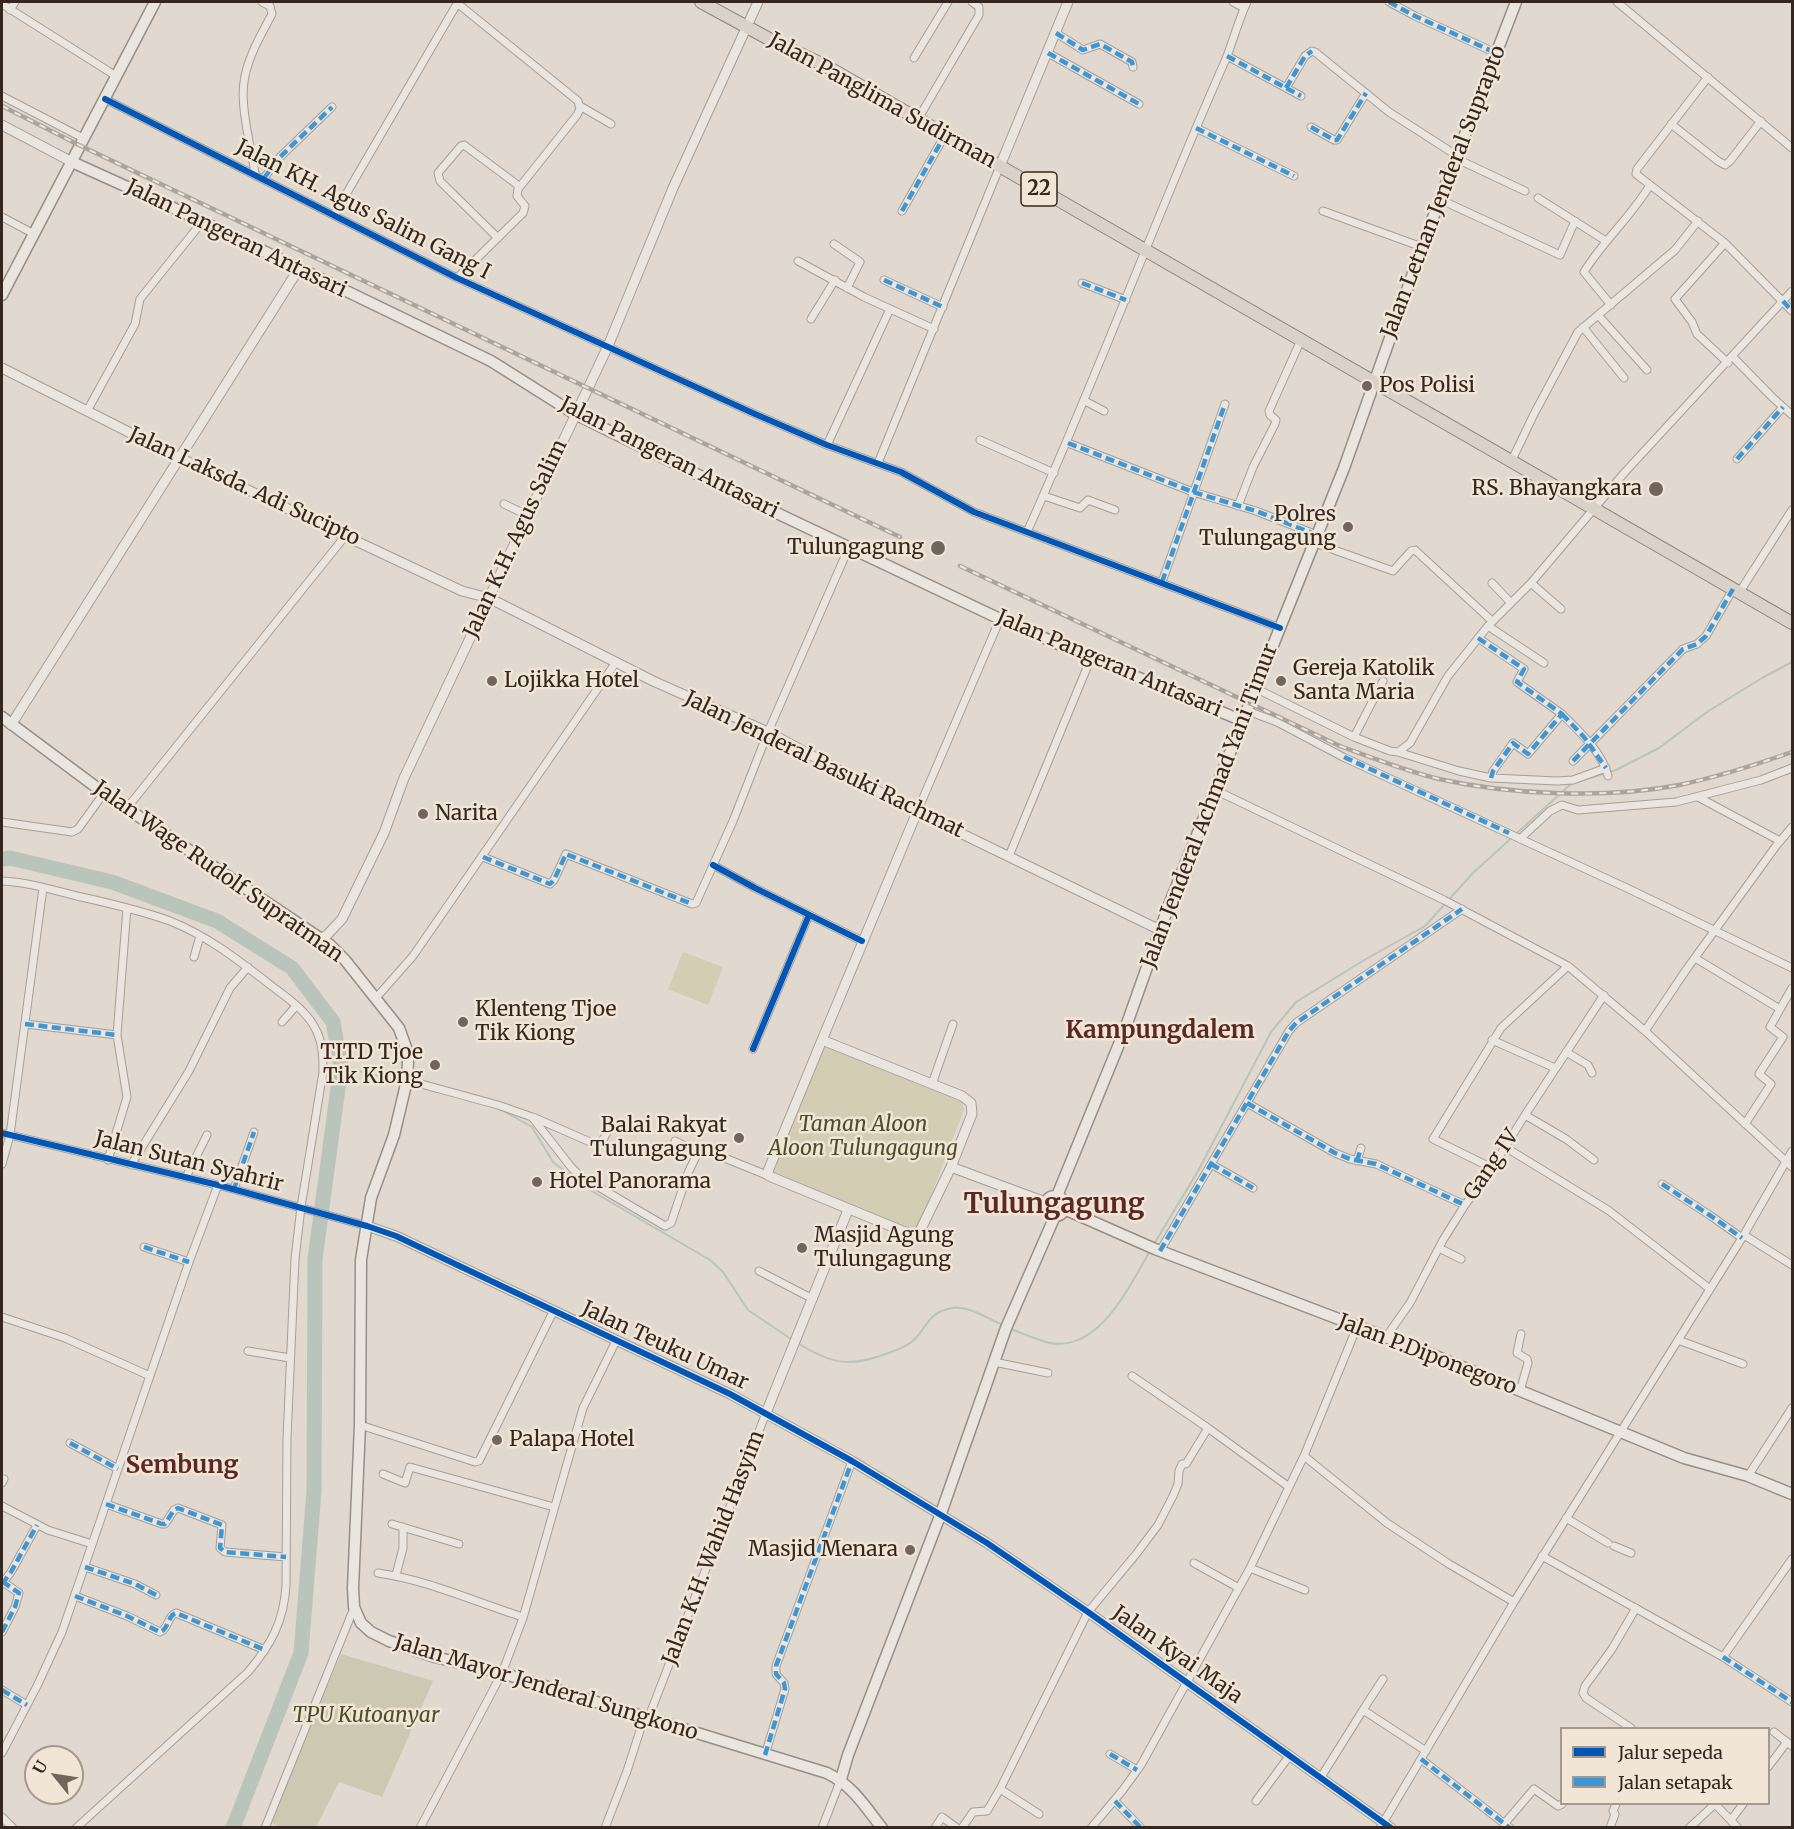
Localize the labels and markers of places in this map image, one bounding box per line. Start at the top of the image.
place label: Pos Polisi [1379,373,1475,399]
marker: Pos Polisi [1360,379,1374,393]
place label: RS. Bhayangkara [1472,476,1642,502]
marker: RS. Bhayangkara [1647,480,1665,498]
place label: Polres Tulungagung [1199,502,1336,552]
marker: Polres Tulungagung [1341,520,1355,534]
place label: Tulungagung [787,535,924,561]
marker: Tulungagung [929,539,947,557]
place label: Gereja Katolik Santa Maria [1293,656,1435,706]
place label: Lojikka Hotel [504,668,639,694]
marker: Lojikka Hotel [485,674,499,688]
marker: Gereja Katolik Santa Maria [1274,674,1288,688]
place label: Narita [435,801,498,827]
marker: Narita [416,807,430,821]
place label: Klenteng Tjoe Tik Kiong [475,997,616,1047]
marker: Klenteng Tjoe Tik Kiong [456,1015,470,1029]
place label: TITD Tjoe Tik Kiong [320,1040,423,1090]
marker: TITD Tjoe Tik Kiong [428,1058,442,1072]
place label: Balai Rakyat Tulungagung [590,1113,727,1163]
marker: Balai Rakyat Tulungagung [732,1131,746,1145]
place label: Hotel Panorama [549,1169,711,1195]
marker: Hotel Panorama [530,1175,544,1189]
place label: Masjid Agung Tulungagung [814,1223,954,1273]
marker: Masjid Agung Tulungagung [795,1241,809,1255]
place label: Palapa Hotel [509,1427,635,1453]
marker: Palapa Hotel [490,1433,504,1447]
place label: Masjid Menara [748,1537,898,1563]
marker: Masjid Menara [903,1543,917,1557]

